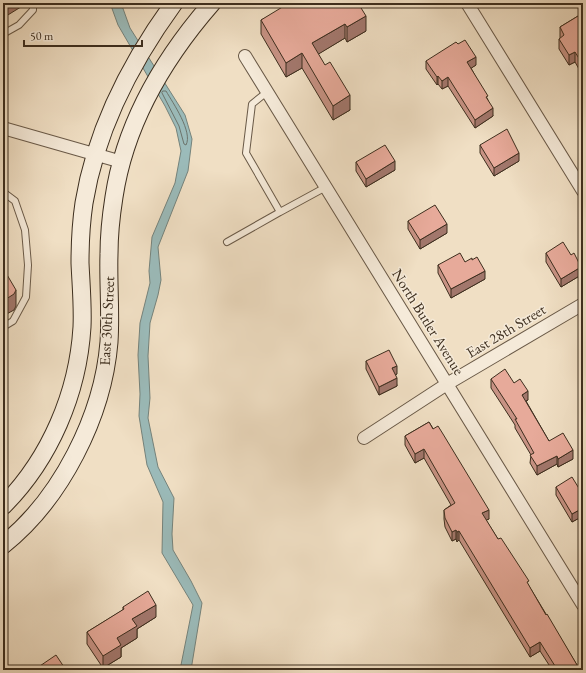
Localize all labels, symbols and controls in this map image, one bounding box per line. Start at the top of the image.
scale bar [24,22,142,48]
text: 50 m [30,28,54,44]
street label: North Butler Avenue [388,265,469,378]
street label: East 30th Street [95,276,118,366]
street label: East 28th Street [463,299,549,362]

